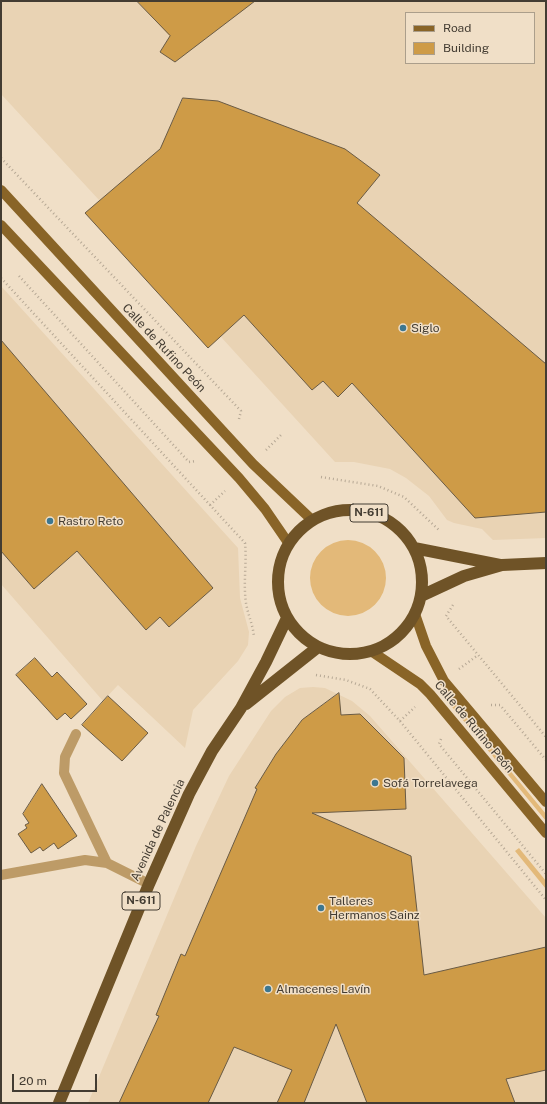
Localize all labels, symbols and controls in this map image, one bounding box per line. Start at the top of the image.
legend [405,12,535,64]
text: Road [443,21,471,35]
text: Building [443,41,489,55]
street label: Calle de Rufino Peón [119,301,209,395]
place label: Siglo [411,321,440,335]
marker: Siglo [398,323,408,333]
road number: N-611 [350,504,388,522]
place label: Rastro Reto [58,514,123,528]
marker: Rastro Reto [45,516,55,526]
street label: Calle de Rufino Peón [431,678,517,776]
place label: Sofá Torrelavega [383,776,478,790]
street label: Avenida de Palencia [128,777,188,883]
marker: Sofá Torrelavega [370,778,380,788]
road number: N-611 [122,892,160,910]
place label: Talleres Hermanos Sainz [329,894,420,922]
marker: Talleres Hermanos Sainz [316,903,326,913]
place label: Almacenes Lavín [276,982,370,996]
marker: Almacenes Lavín [263,984,273,994]
scale bar [14,1066,99,1092]
text: 20 m [19,1074,47,1088]

